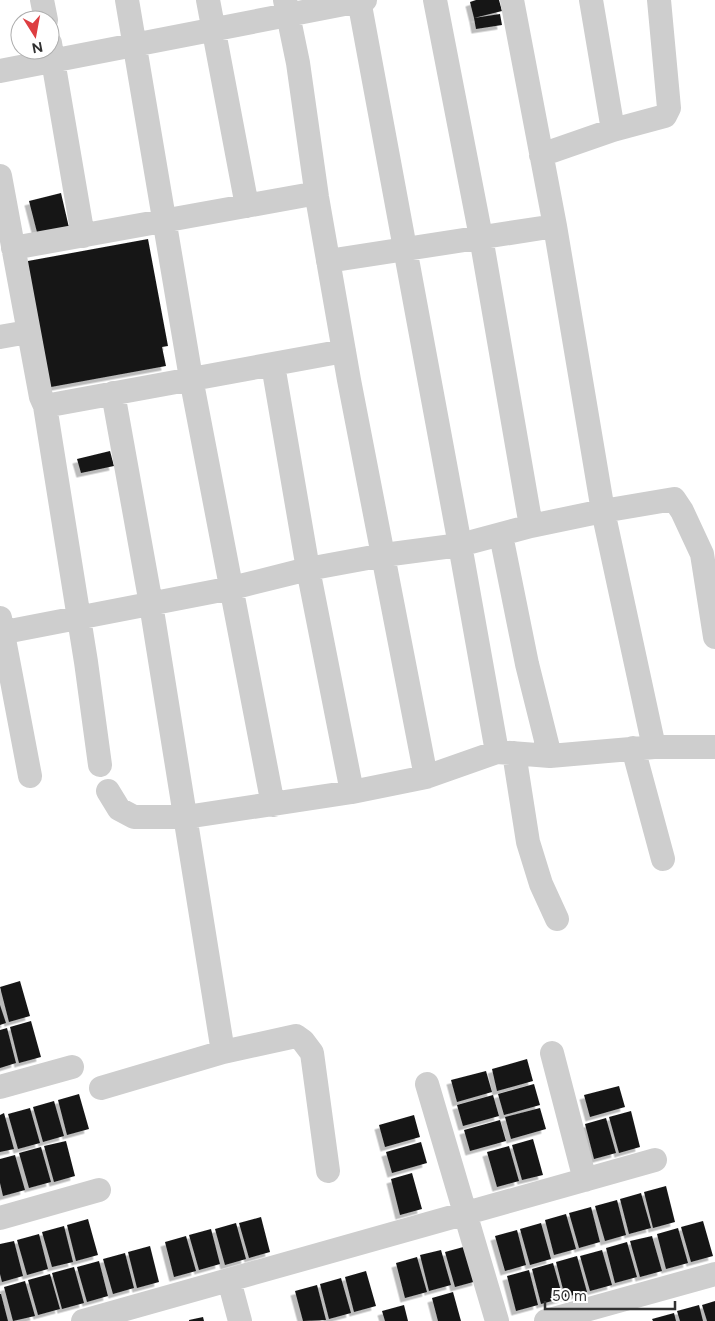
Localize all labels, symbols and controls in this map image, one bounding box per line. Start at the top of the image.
north arrow [10,10,60,60]
text: N [30,38,44,57]
scale bar [545,1278,675,1310]
text: 50 m [552,1287,587,1305]

